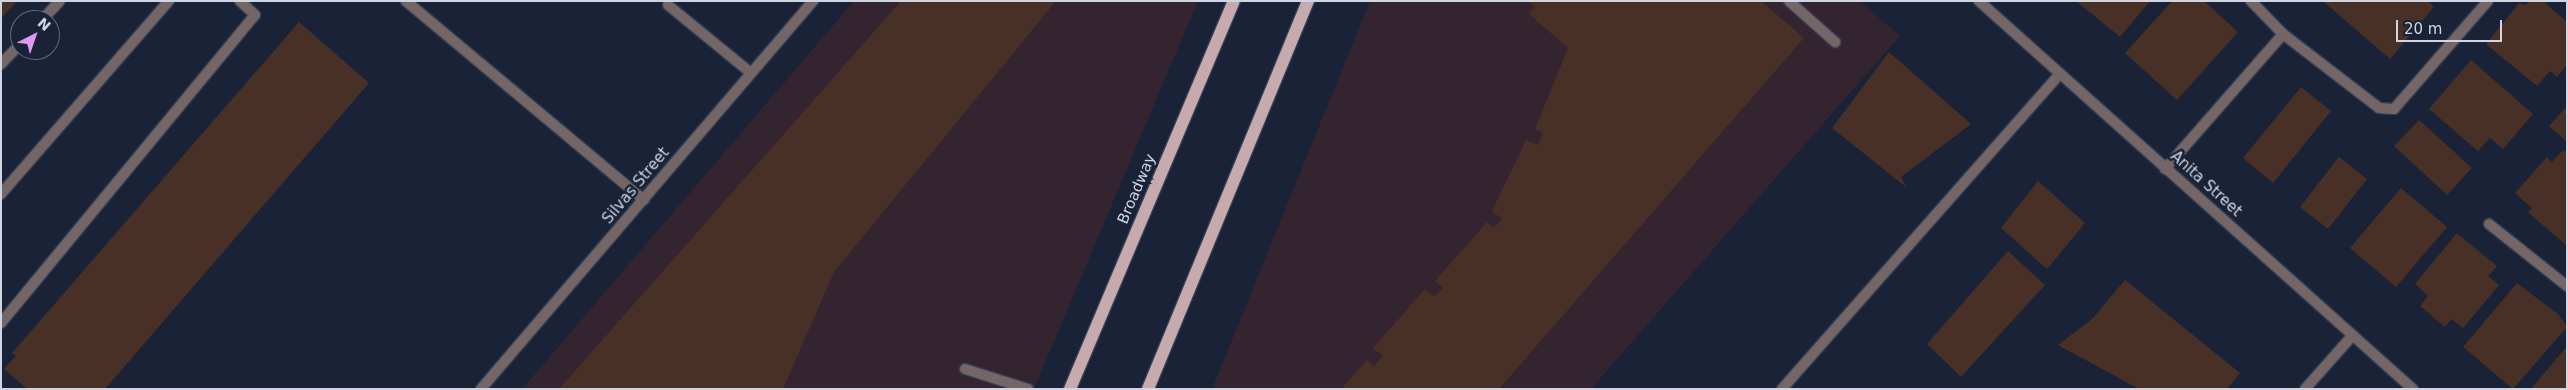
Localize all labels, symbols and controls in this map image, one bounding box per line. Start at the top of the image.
north arrow [10,10,60,60]
scale bar [2398,10,2504,42]
text: N [35,15,54,34]
text: 20 m [2404,20,2442,38]
street label: Silvas Street [599,144,673,228]
street label: Anita Street [2167,147,2245,221]
street label: Broadway [1114,151,1160,227]

